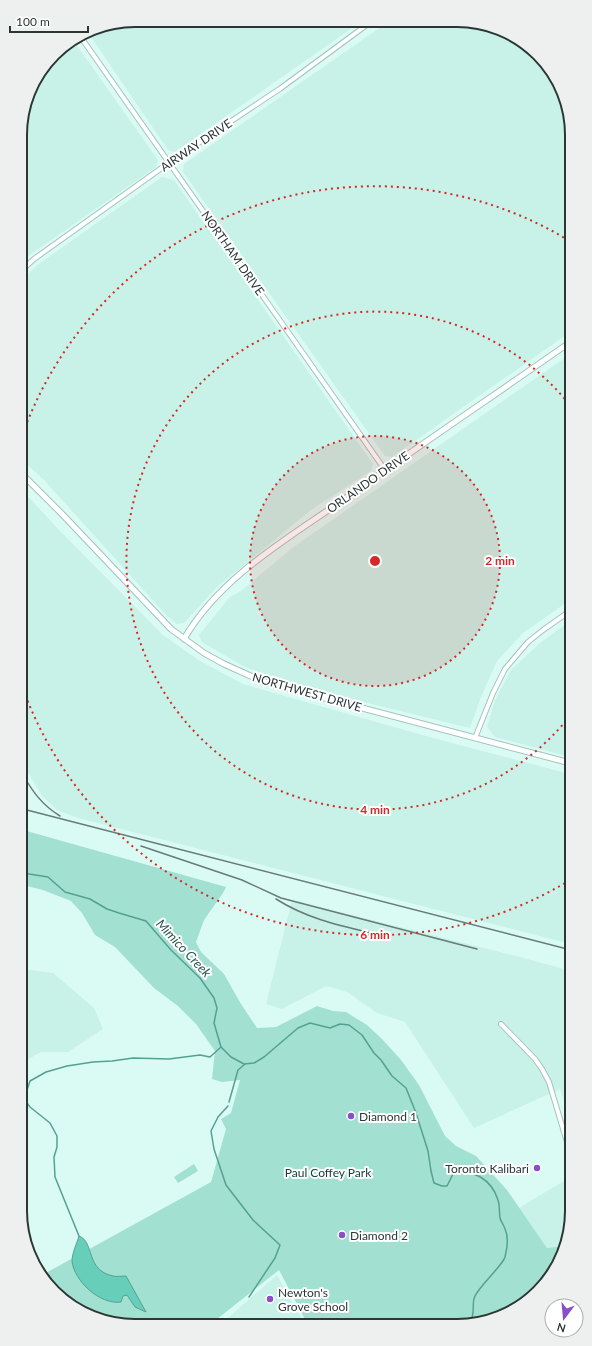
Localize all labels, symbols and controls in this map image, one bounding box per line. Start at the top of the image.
scale bar [10,8,88,34]
text: 100 m [16,14,50,29]
street label: AIRWAY DRIVE [157,115,235,174]
street label: NORTHAM DRIVE [198,208,268,298]
street label: ORLANDO DRIVE [324,448,412,516]
text: 2 min [485,553,515,568]
centre of rings [368,554,382,568]
street label: NORTHWEST DRIVE [251,669,363,715]
text: 4 min [360,802,390,817]
water label: Mimico Creek [153,916,216,981]
text: 6 min [360,927,390,942]
place label: Diamond 1 [359,1109,417,1124]
marker: Diamond 1 [346,1111,356,1121]
place label: Toronto Kalibari [445,1161,529,1176]
marker: Toronto Kalibari [532,1163,542,1173]
park label: Paul Coffey Park [285,1165,372,1180]
place label: Diamond 2 [350,1228,408,1243]
marker: Diamond 2 [337,1230,347,1240]
place label: Newton's Grove School [278,1285,348,1314]
marker: Newton's Grove School [265,1294,275,1304]
north arrow [544,1298,584,1338]
text: N [555,1321,567,1336]

